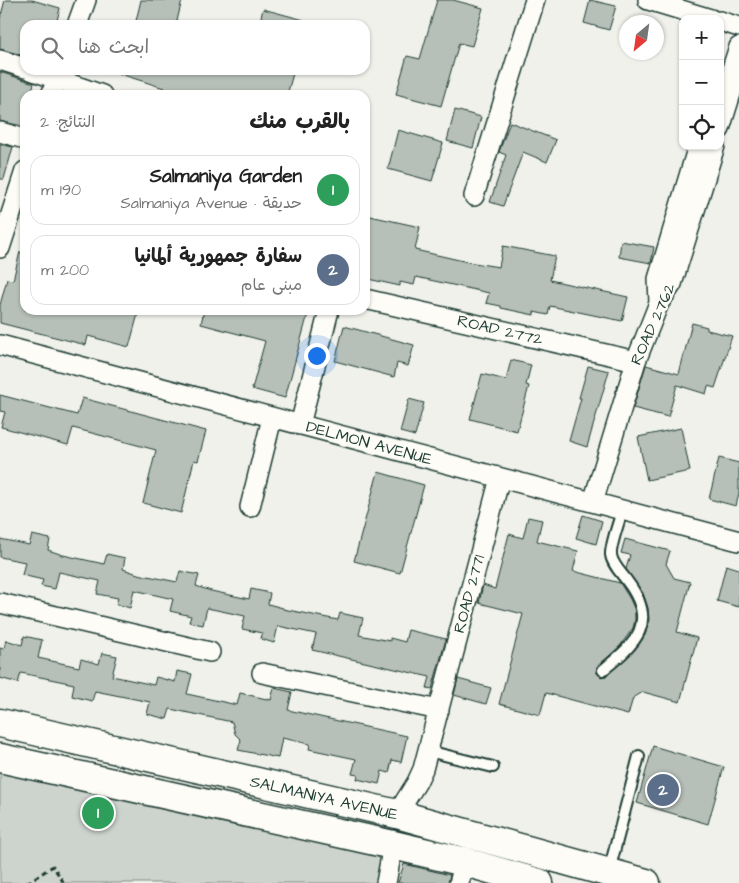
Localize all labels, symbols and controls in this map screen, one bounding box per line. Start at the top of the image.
north arrow [619,15,664,60]
map controls [679,15,724,150]
button: + [679,15,724,60]
search box [20,20,370,75]
icon: search [38,34,66,62]
text: ابحث هنا [78,34,149,61]
button: − [679,60,724,105]
button: locate [679,105,724,150]
text: بالقرب منك [249,107,350,136]
text: النتائج: 2 [40,111,95,133]
text: Salmaniya Garden [150,163,302,190]
text: 190 m [41,179,81,201]
text: 1 [332,179,334,201]
text: حديقة · Salmaniya Avenue [120,192,302,214]
text: سفارة جمهورية ألمانيا [135,243,302,270]
text: 200 m [41,259,89,281]
text: 2 [328,259,338,281]
text: مبنى عام [241,274,302,296]
street label: ROAD 2762 [625,280,681,368]
street label: ROAD 2772 [455,309,545,351]
your location [304,343,330,369]
street label: DELMON AVENUE [304,416,435,471]
street label: ROAD 2771 [448,552,490,636]
street label: SALMANIYA AVENUE [248,770,401,826]
pin: 2 [647,771,679,809]
pin: 1 [82,794,114,832]

